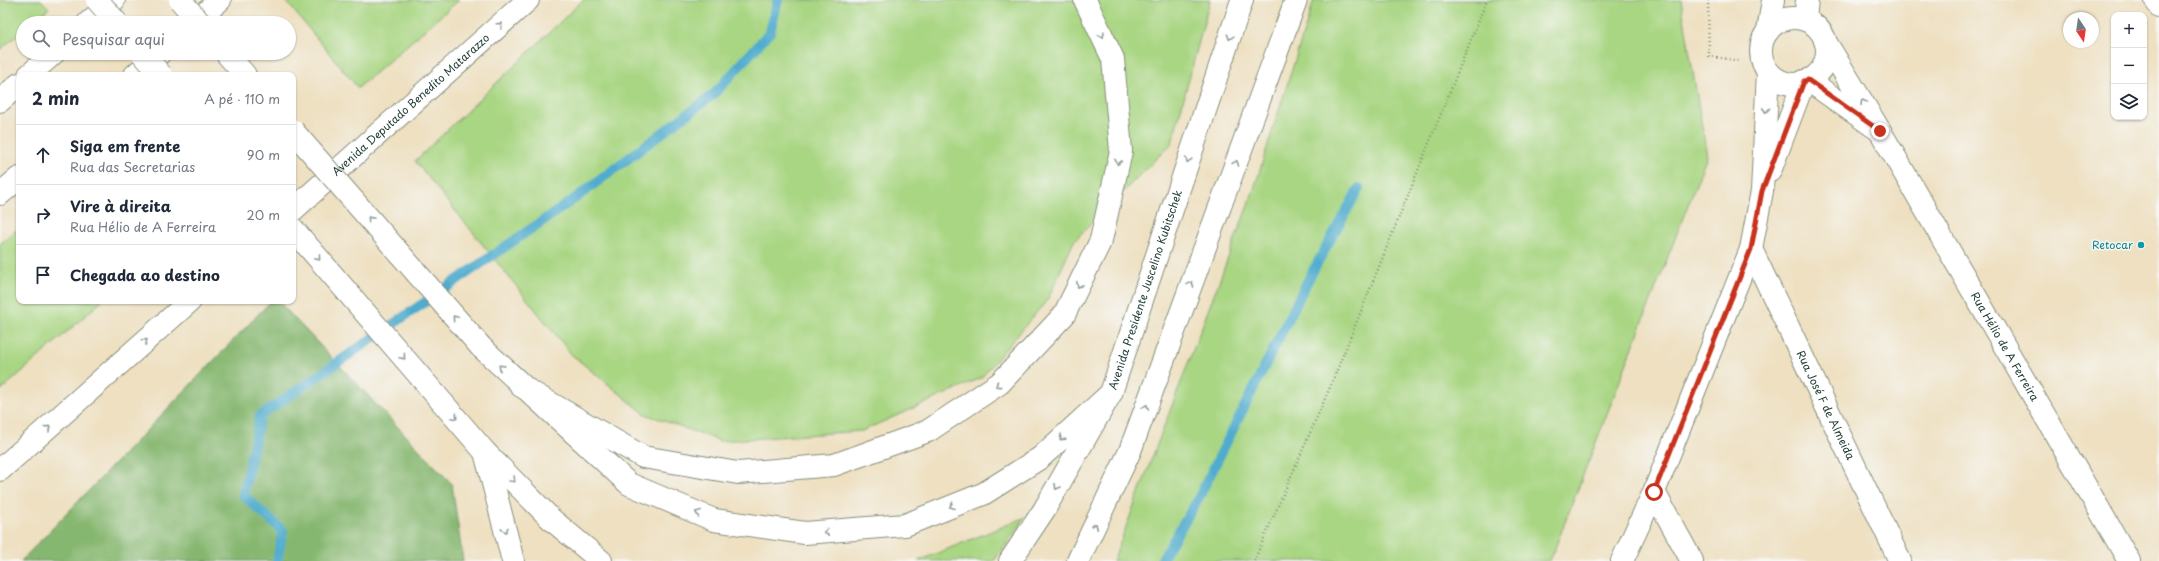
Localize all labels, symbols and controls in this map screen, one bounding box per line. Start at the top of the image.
north arrow [2063,12,2099,48]
map controls [2111,12,2147,120]
button: + [2111,12,2147,48]
search box [16,16,296,60]
one-way arrow [495,23,503,30]
icon: search [30,27,52,49]
text: Pesquisar aqui [62,27,165,50]
street label: Avenida Deputado Benedito Matarazzo [328,29,493,179]
one-way arrow [1097,31,1105,38]
one-way arrow [1226,33,1234,40]
button: − [2111,48,2147,84]
button: layers [2111,84,2147,120]
text: 2 min [32,85,79,111]
text: A pé · 110 m [204,89,280,108]
one-way arrow [1860,99,1867,106]
one-way arrow [1762,107,1770,113]
route end [1871,122,1889,140]
text: Siga em frente [70,134,180,157]
icon: ahead [32,144,54,166]
text: 90 m [247,145,280,164]
text: Rua das Secretarias [70,157,195,176]
one-way arrow [1185,157,1193,164]
one-way arrow [1115,159,1123,165]
one-way arrow [1231,159,1239,166]
street label: Avenida Presidente Juscelino Kubitschek [1104,187,1186,392]
text: Vire à direita [70,194,171,217]
icon: right [32,204,54,226]
text: 20 m [246,205,280,224]
text: Rua Hélio de A Ferreira [70,217,216,236]
one-way arrow [367,217,374,224]
place label: Retocar [2092,236,2133,253]
marker: Retocar [2136,240,2146,250]
one-way arrow [314,254,321,261]
text: Chegada ao destino [70,263,220,286]
icon: arrive [32,264,54,286]
one-way arrow [1076,280,1084,288]
one-way arrow [1186,281,1194,288]
street label: Rua Hélio de A Ferreira [1967,289,2044,404]
one-way arrow [453,315,460,322]
one-way arrow [140,339,148,346]
street label: Rua José F de Almeida [1793,347,1859,462]
one-way arrow [398,352,406,360]
one-way arrow [498,364,506,372]
one-way arrow [995,380,1002,387]
one-way arrow [1142,403,1150,410]
one-way arrow [450,412,457,419]
one-way arrow [43,425,51,432]
one-way arrow [1059,434,1066,441]
one-way arrow [508,475,516,483]
one-way arrow [1054,483,1061,490]
route start [1645,483,1663,501]
one-way arrow [948,502,955,510]
one-way arrow [695,510,702,518]
one-way arrow [1090,522,1098,530]
one-way arrow [500,527,509,534]
one-way arrow [823,527,829,536]

